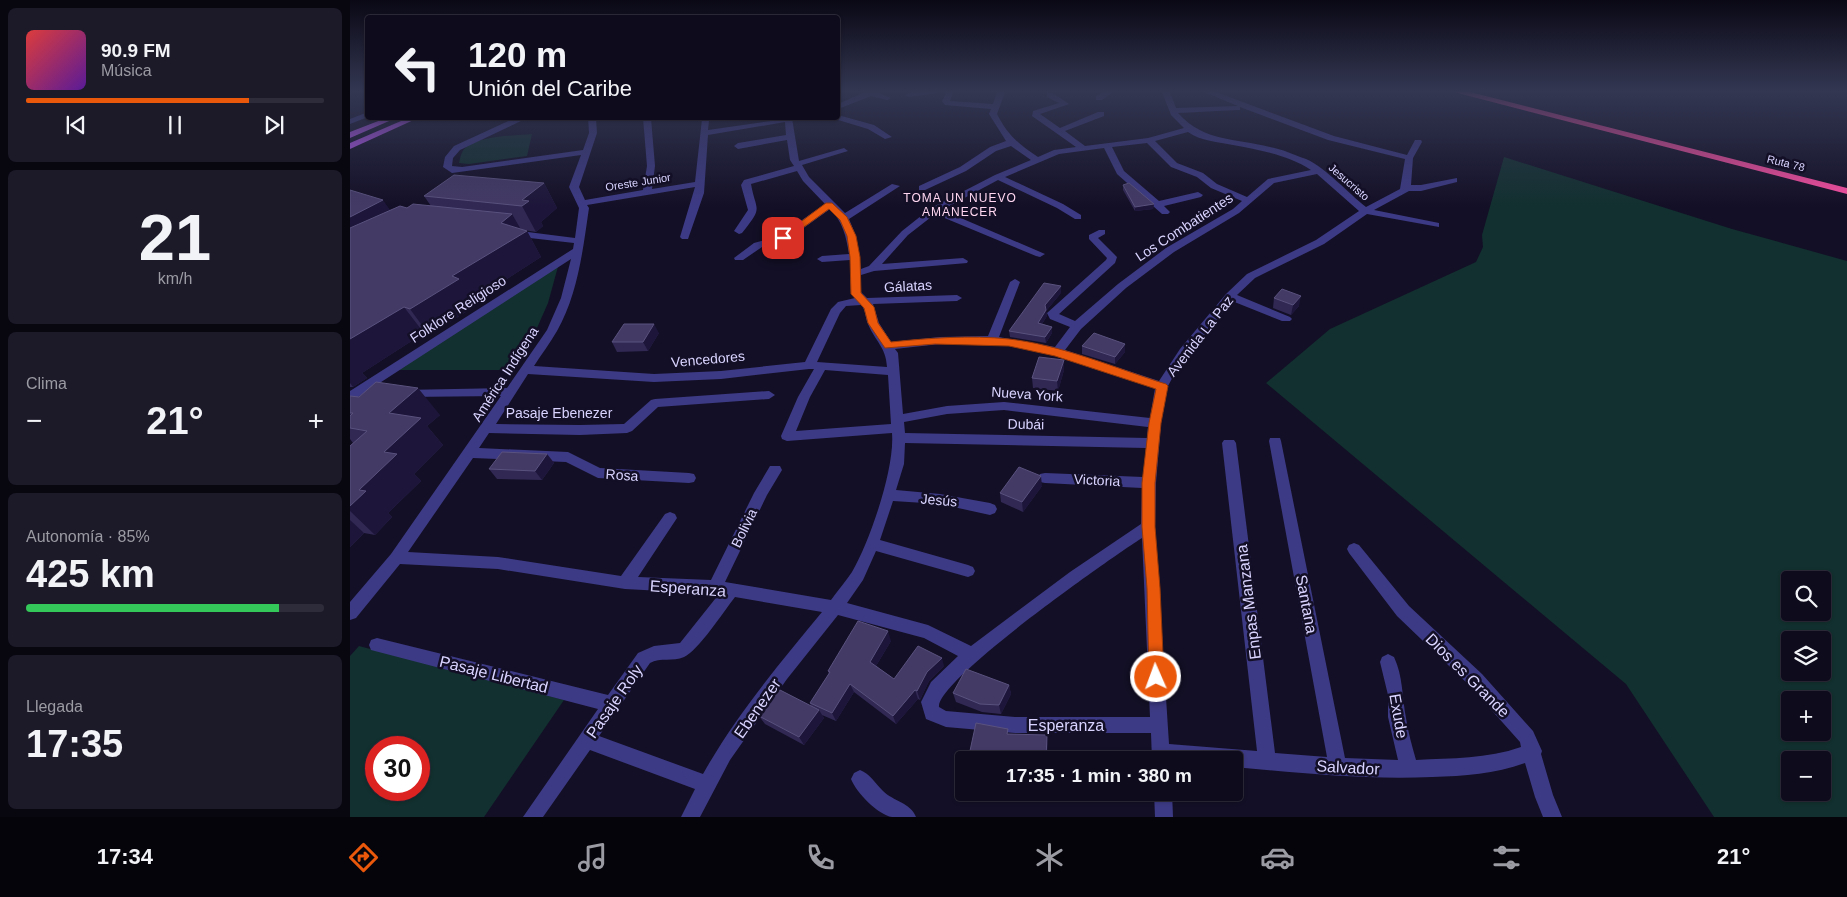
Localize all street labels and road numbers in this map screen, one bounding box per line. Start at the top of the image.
street label: Ruta 78 [1766,153,1806,173]
street label: Jesucristo [1326,161,1372,203]
street label: Oreste Junior [604,171,672,193]
street label: Los Combatientes [1132,190,1236,264]
street label: Folklore Religioso [407,272,509,346]
street label: Gálatas [883,277,933,295]
street label: Avenida La Paz [1164,293,1236,379]
street label: América Indígena [468,323,542,424]
street label: Vencedores [670,348,746,370]
street label: Nueva York [991,384,1064,405]
street label: Pasaje Ebenezer [506,405,613,421]
street label: Dubái [1008,416,1044,432]
street label: Rosa [605,466,639,484]
street label: Victoria [1073,471,1121,489]
street label: Jesús [920,490,958,510]
street label: Bolivia [728,506,760,550]
street label: Enpas Manzana [1233,543,1264,660]
street label: Santana [1292,573,1321,635]
street label: Esperanza [649,577,727,600]
street label: Dios es Grande [1422,630,1513,721]
street label: Pasaje Libertad [438,653,550,696]
street label: Pasaje Roly [583,661,646,741]
street label: Ebenezer [731,675,784,741]
street label: Exude [1386,692,1411,740]
street label: Esperanza [1028,717,1104,734]
street label: Salvador [1316,757,1381,778]

